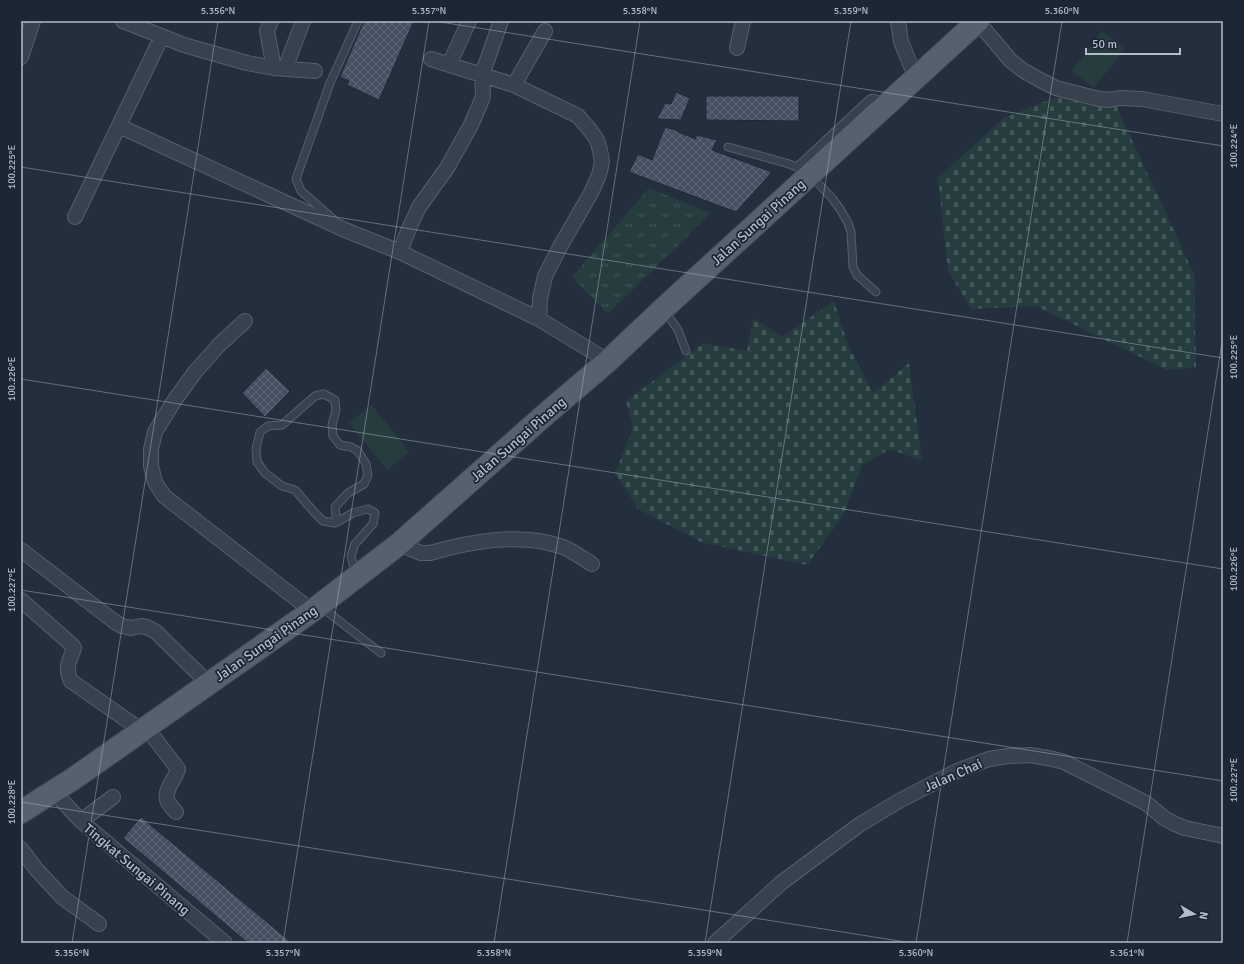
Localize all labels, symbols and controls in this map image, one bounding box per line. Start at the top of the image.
text: 5.356°N [201,5,235,17]
text: 5.357°N [412,5,446,17]
text: 5.358°N [623,5,657,17]
text: 5.359°N [834,5,868,17]
text: 5.360°N [1045,5,1079,17]
scale bar [1086,30,1180,56]
text: 50 m [1092,37,1117,52]
text: 100.224°E [1228,123,1240,168]
text: 100.225°E [6,144,18,189]
street label: Jalan Sungai Pinang [708,176,809,269]
text: 100.225°E [1228,334,1240,379]
text: 100.226°E [6,356,18,401]
street label: Jalan Sungai Pinang [467,393,570,485]
text: 100.226°E [1228,546,1240,591]
text: 100.227°E [6,567,18,612]
street label: Jalan Sungai Pinang [212,602,321,685]
street label: Jalan Chai [921,755,985,796]
text: 100.227°E [1228,757,1240,802]
text: 100.228°E [6,779,18,824]
street label: Tingkat Sungai Pinang [80,820,193,919]
north arrow [1174,894,1214,934]
text: N [1196,911,1210,920]
text: 5.356°N [55,947,89,959]
text: 5.357°N [266,947,300,959]
text: 5.358°N [477,947,511,959]
text: 5.359°N [688,947,722,959]
text: 5.360°N [899,947,933,959]
text: 5.361°N [1110,947,1144,959]

